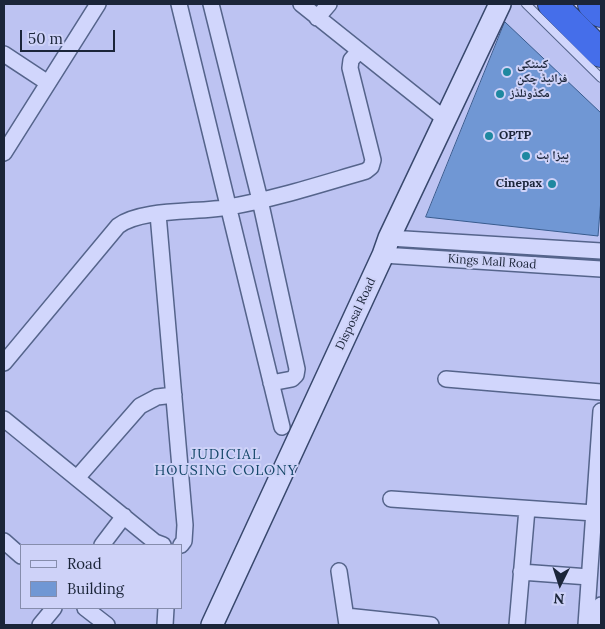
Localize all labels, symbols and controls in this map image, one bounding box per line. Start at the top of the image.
scale bar [22,20,118,52]
text: 50 m [28,29,63,48]
place label: کینٹکی فرائیڈ چکن [517,58,567,86]
marker: کینٹکی فرائیڈ چکن [501,66,513,78]
place label: مکڈونلڈز [510,87,550,101]
marker: مکڈونلڈز [494,88,506,100]
place label: OPTP [499,129,531,143]
marker: OPTP [483,130,495,142]
place label: پیزا ہٹ [536,149,569,163]
marker: پیزا ہٹ [520,150,532,162]
place label: Cinepax [496,177,542,191]
marker: Cinepax [546,178,558,190]
street label: Kings Mall Road [447,252,537,272]
street label: Disposal Road [333,276,379,352]
district label: JUDICIAL HOUSING COLONY [153,447,299,480]
legend [20,544,182,609]
text: Road [67,554,102,573]
north arrow [535,559,585,609]
text: Building [67,579,124,598]
text: N [553,590,565,608]

